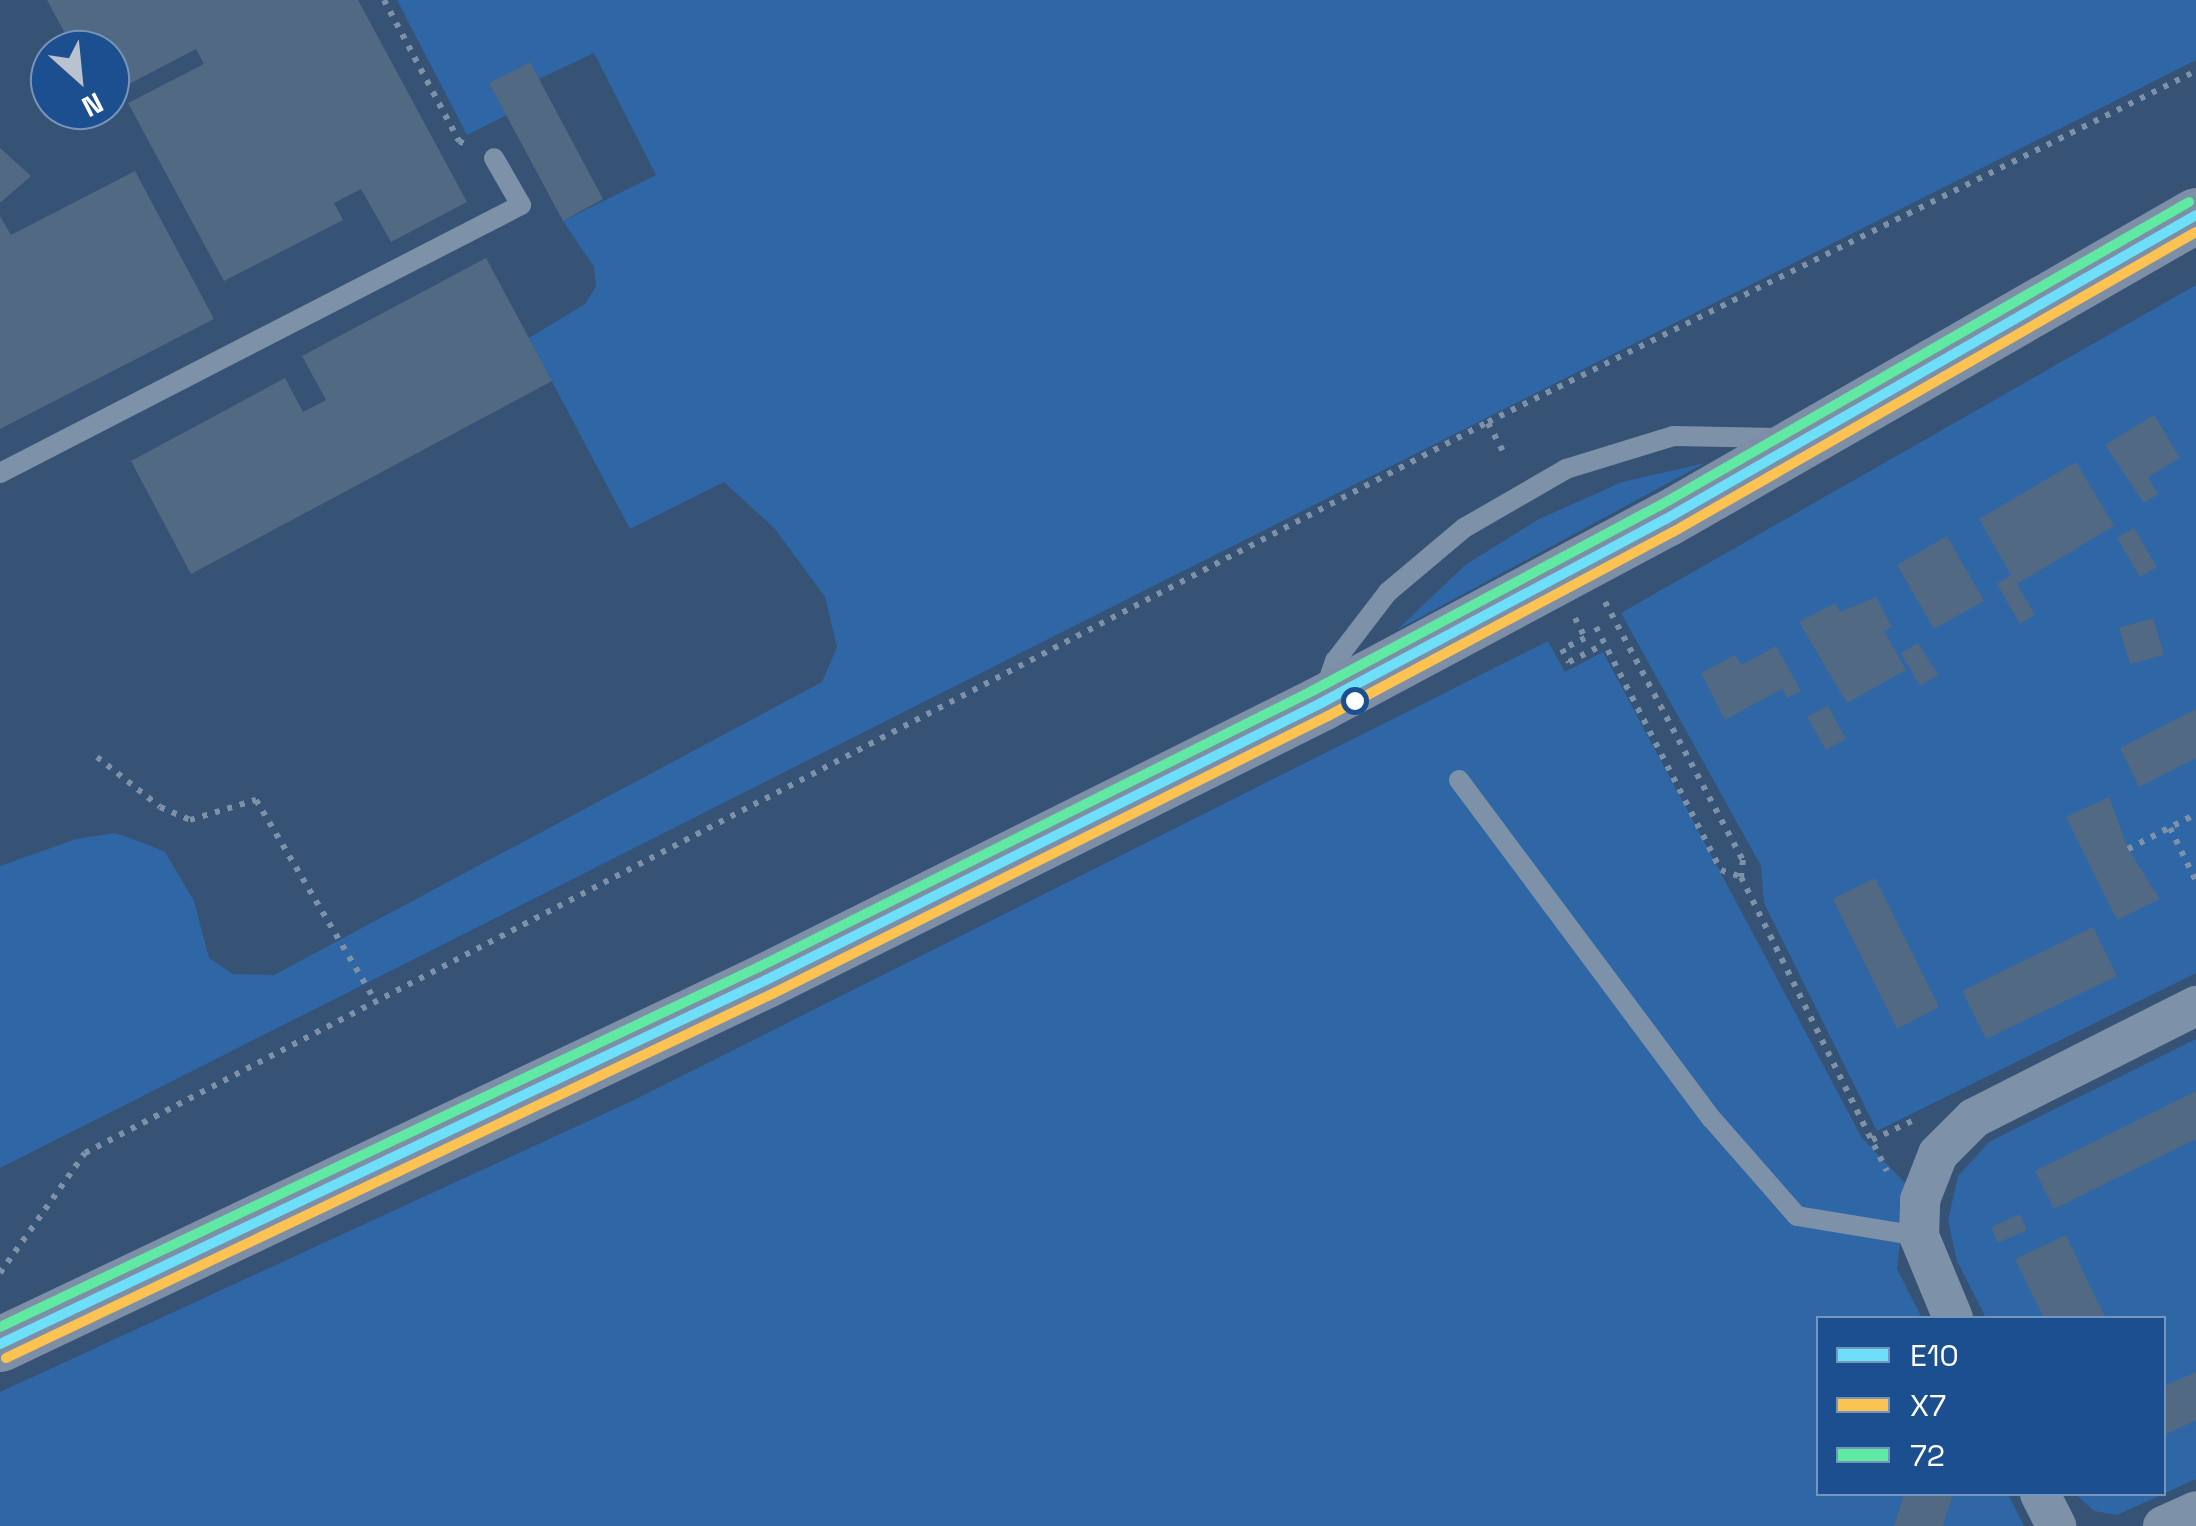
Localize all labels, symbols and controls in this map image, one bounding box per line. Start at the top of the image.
north arrow [30,30,130,130]
text: N [76,85,109,125]
unlabelled marker [1345,691,1365,711]
legend [1816,1316,2166,1496]
text: E10 [1910,1336,1959,1375]
text: X7 [1910,1386,1946,1425]
text: 72 [1910,1436,1945,1475]

